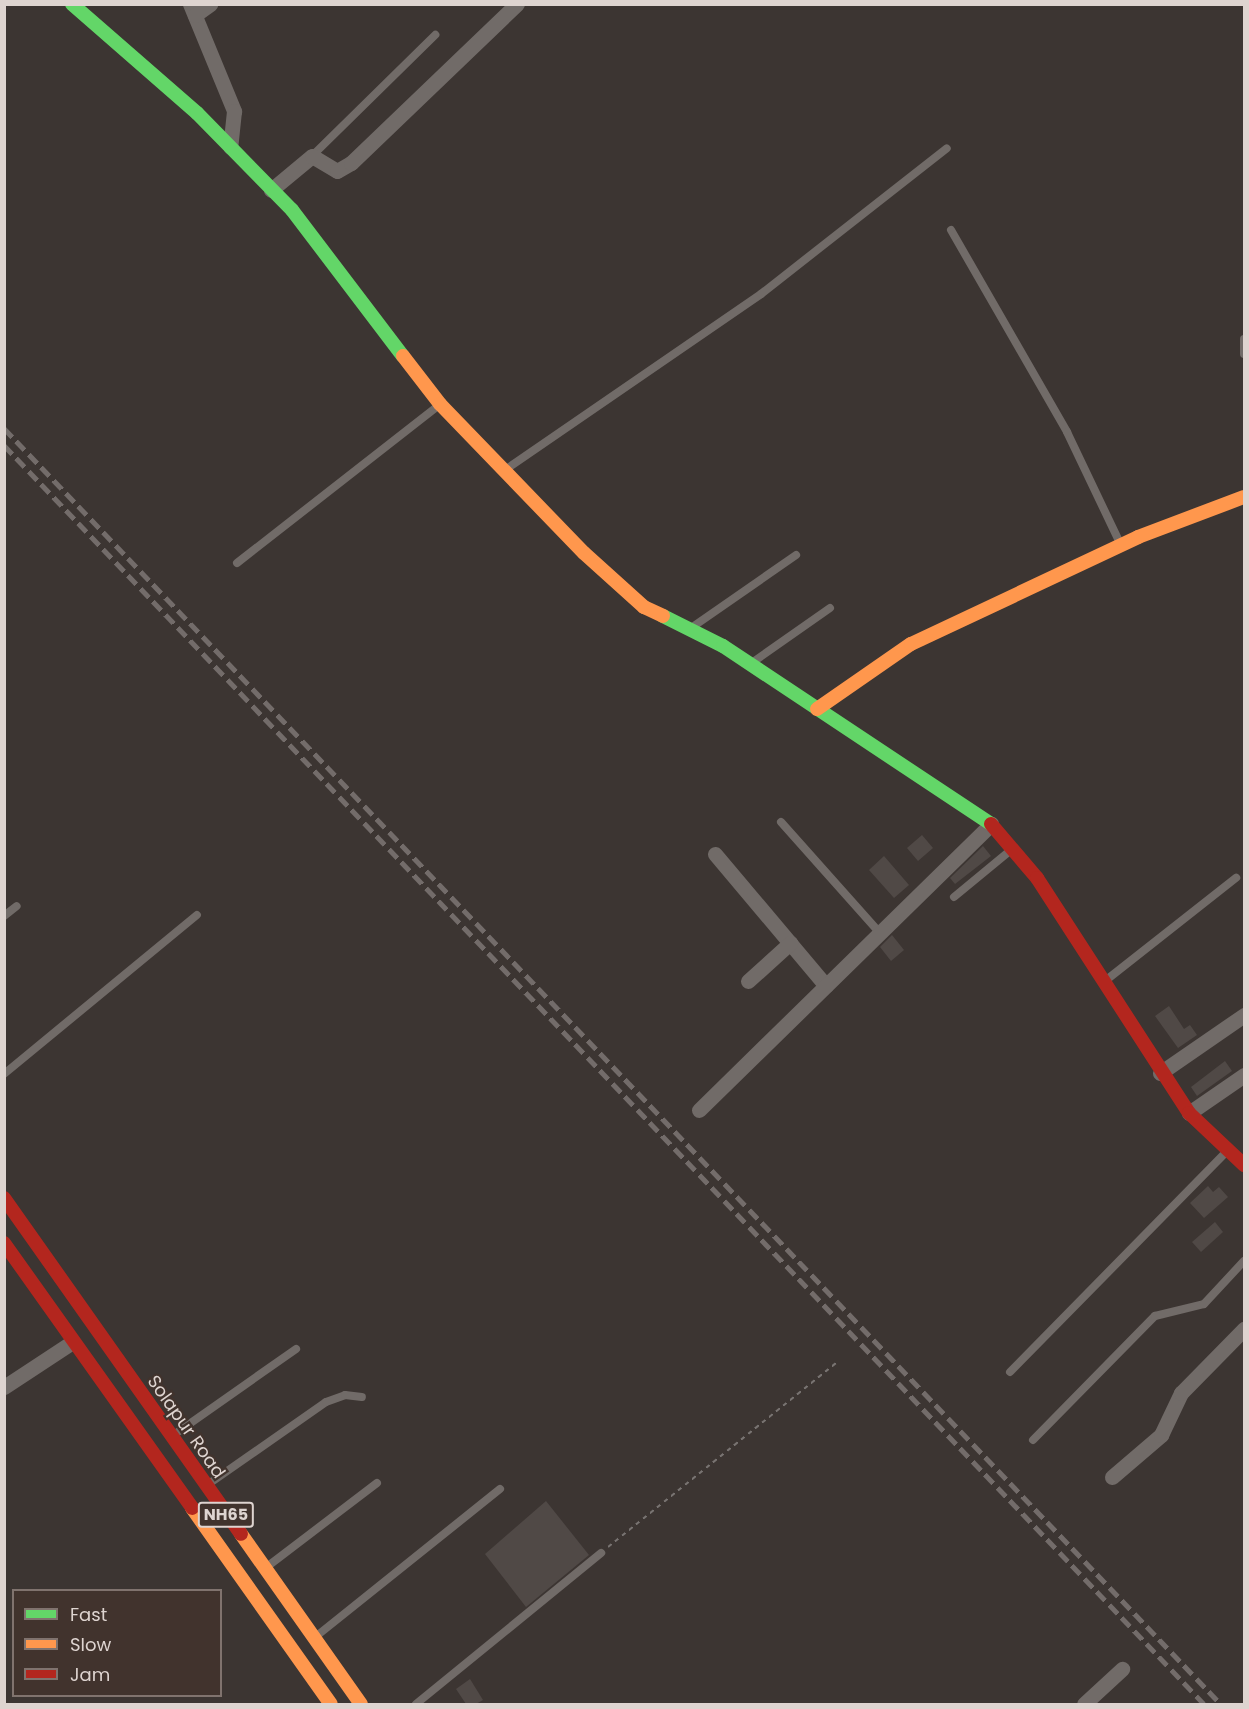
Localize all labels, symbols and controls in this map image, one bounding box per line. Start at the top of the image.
street label: Solapur Road [143,1371,229,1483]
road number: NH65 [198,1502,254,1528]
legend [12,1589,222,1697]
text: Fast [70,1602,107,1627]
text: Slow [70,1632,111,1657]
text: Jam [70,1662,110,1687]

